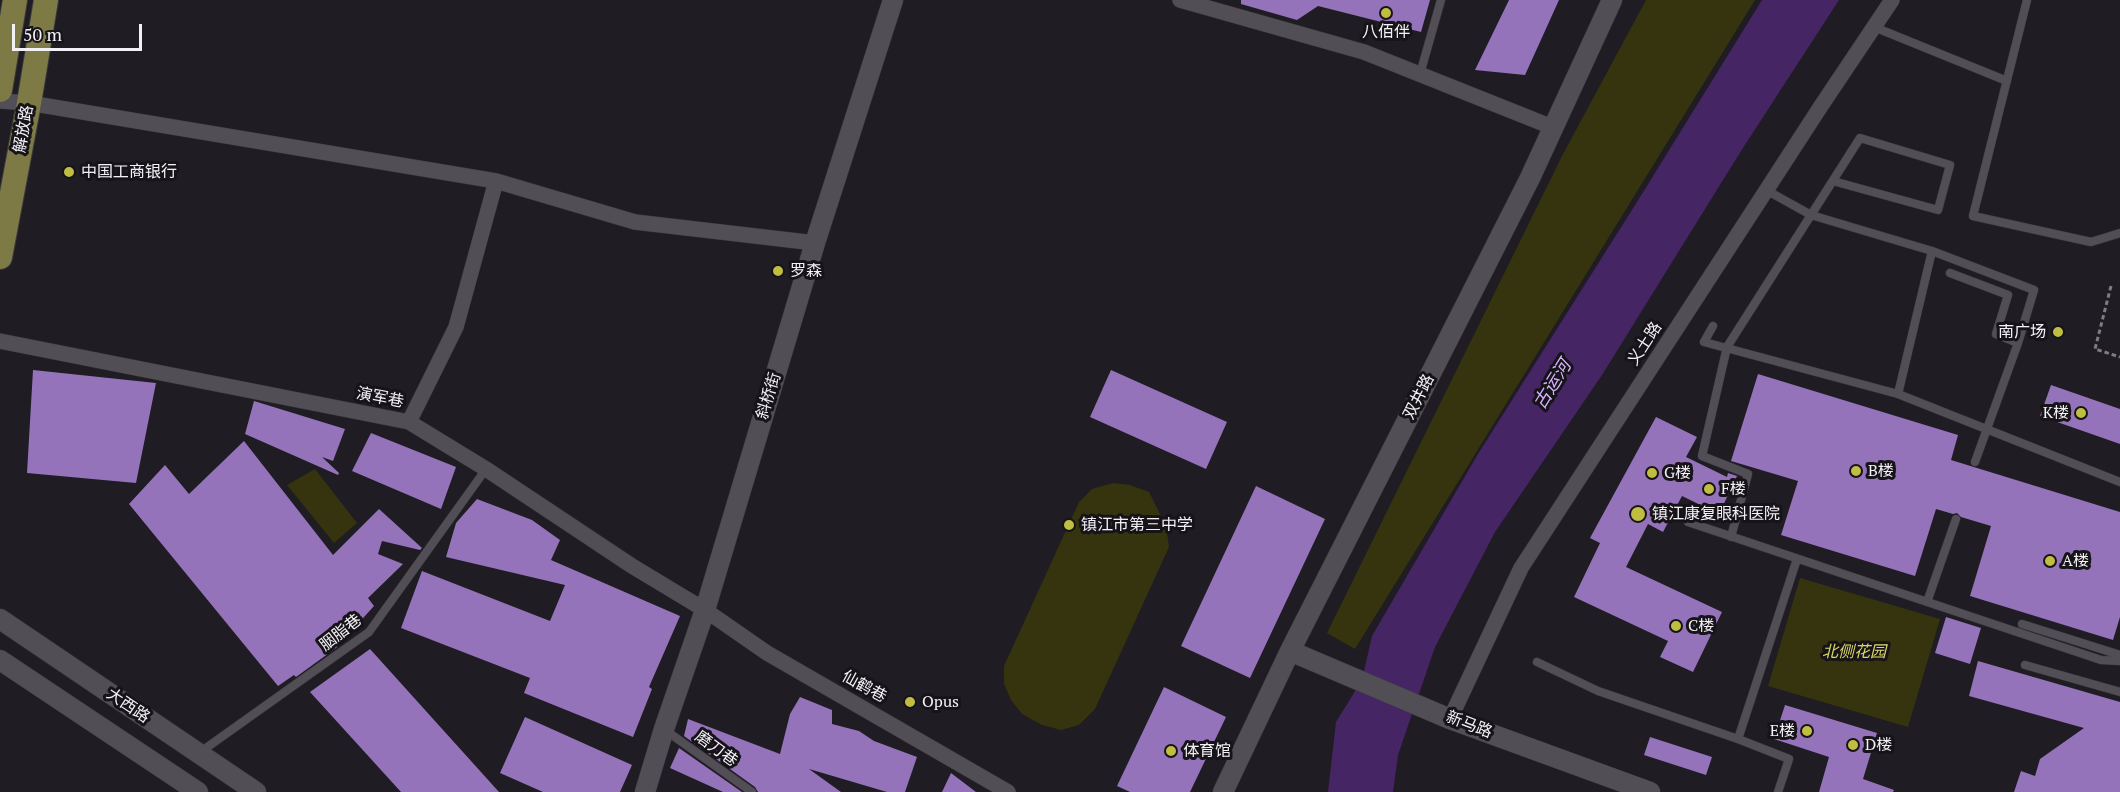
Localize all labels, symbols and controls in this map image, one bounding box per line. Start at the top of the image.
marker: 八佰伴 [1379,6,1393,20]
scale bar [15,12,146,50]
text: 50 m [23,22,62,46]
place label: 八佰伴 [1362,22,1410,42]
street label: 解放路 [10,104,38,154]
place label: 中国工商银行 [81,162,177,182]
marker: 中国工商银行 [62,165,76,179]
place label: 罗森 [790,261,822,281]
marker: 罗森 [771,264,785,278]
street label: 义土路 [1624,319,1666,369]
place label: 南广场 [1998,322,2046,342]
marker: 南广场 [2051,325,2065,339]
water label: 古运河 [1530,356,1576,414]
street label: 斜桥街 [753,370,785,422]
street label: 双井路 [1400,371,1438,423]
street label: 演军巷 [355,384,405,412]
place label: K楼 [2043,403,2069,423]
marker: K楼 [2074,406,2088,420]
place label: B楼 [1868,461,1894,481]
place label: G楼 [1664,463,1691,483]
marker: B楼 [1849,464,1863,478]
marker: G楼 [1645,466,1659,480]
place label: F楼 [1721,479,1746,499]
marker: F楼 [1702,482,1716,496]
place label: 镇江康复眼科医院 [1652,504,1780,524]
marker: 镇江康复眼科医院 [1629,505,1647,523]
place label: 镇江市第三中学 [1081,515,1193,535]
marker: 镇江市第三中学 [1062,518,1076,532]
place label: A楼 [2062,551,2089,571]
marker: A楼 [2043,554,2057,568]
street label: 胭脂巷 [316,611,366,655]
place label: C楼 [1688,616,1714,636]
marker: C楼 [1669,619,1683,633]
park label: 北侧花园 [1822,642,1886,662]
street label: 仙鹤巷 [838,667,890,707]
street label: 大西路 [103,685,153,727]
place label: Opus [922,692,959,712]
marker: Opus [903,695,917,709]
street label: 新马路 [1443,707,1495,743]
place label: E楼 [1770,721,1795,741]
marker: E楼 [1800,724,1814,738]
street label: 磨刀巷 [691,727,741,771]
place label: D楼 [1865,735,1892,755]
marker: D楼 [1846,738,1860,752]
place label: 体育馆 [1183,741,1231,761]
marker: 体育馆 [1164,744,1178,758]

